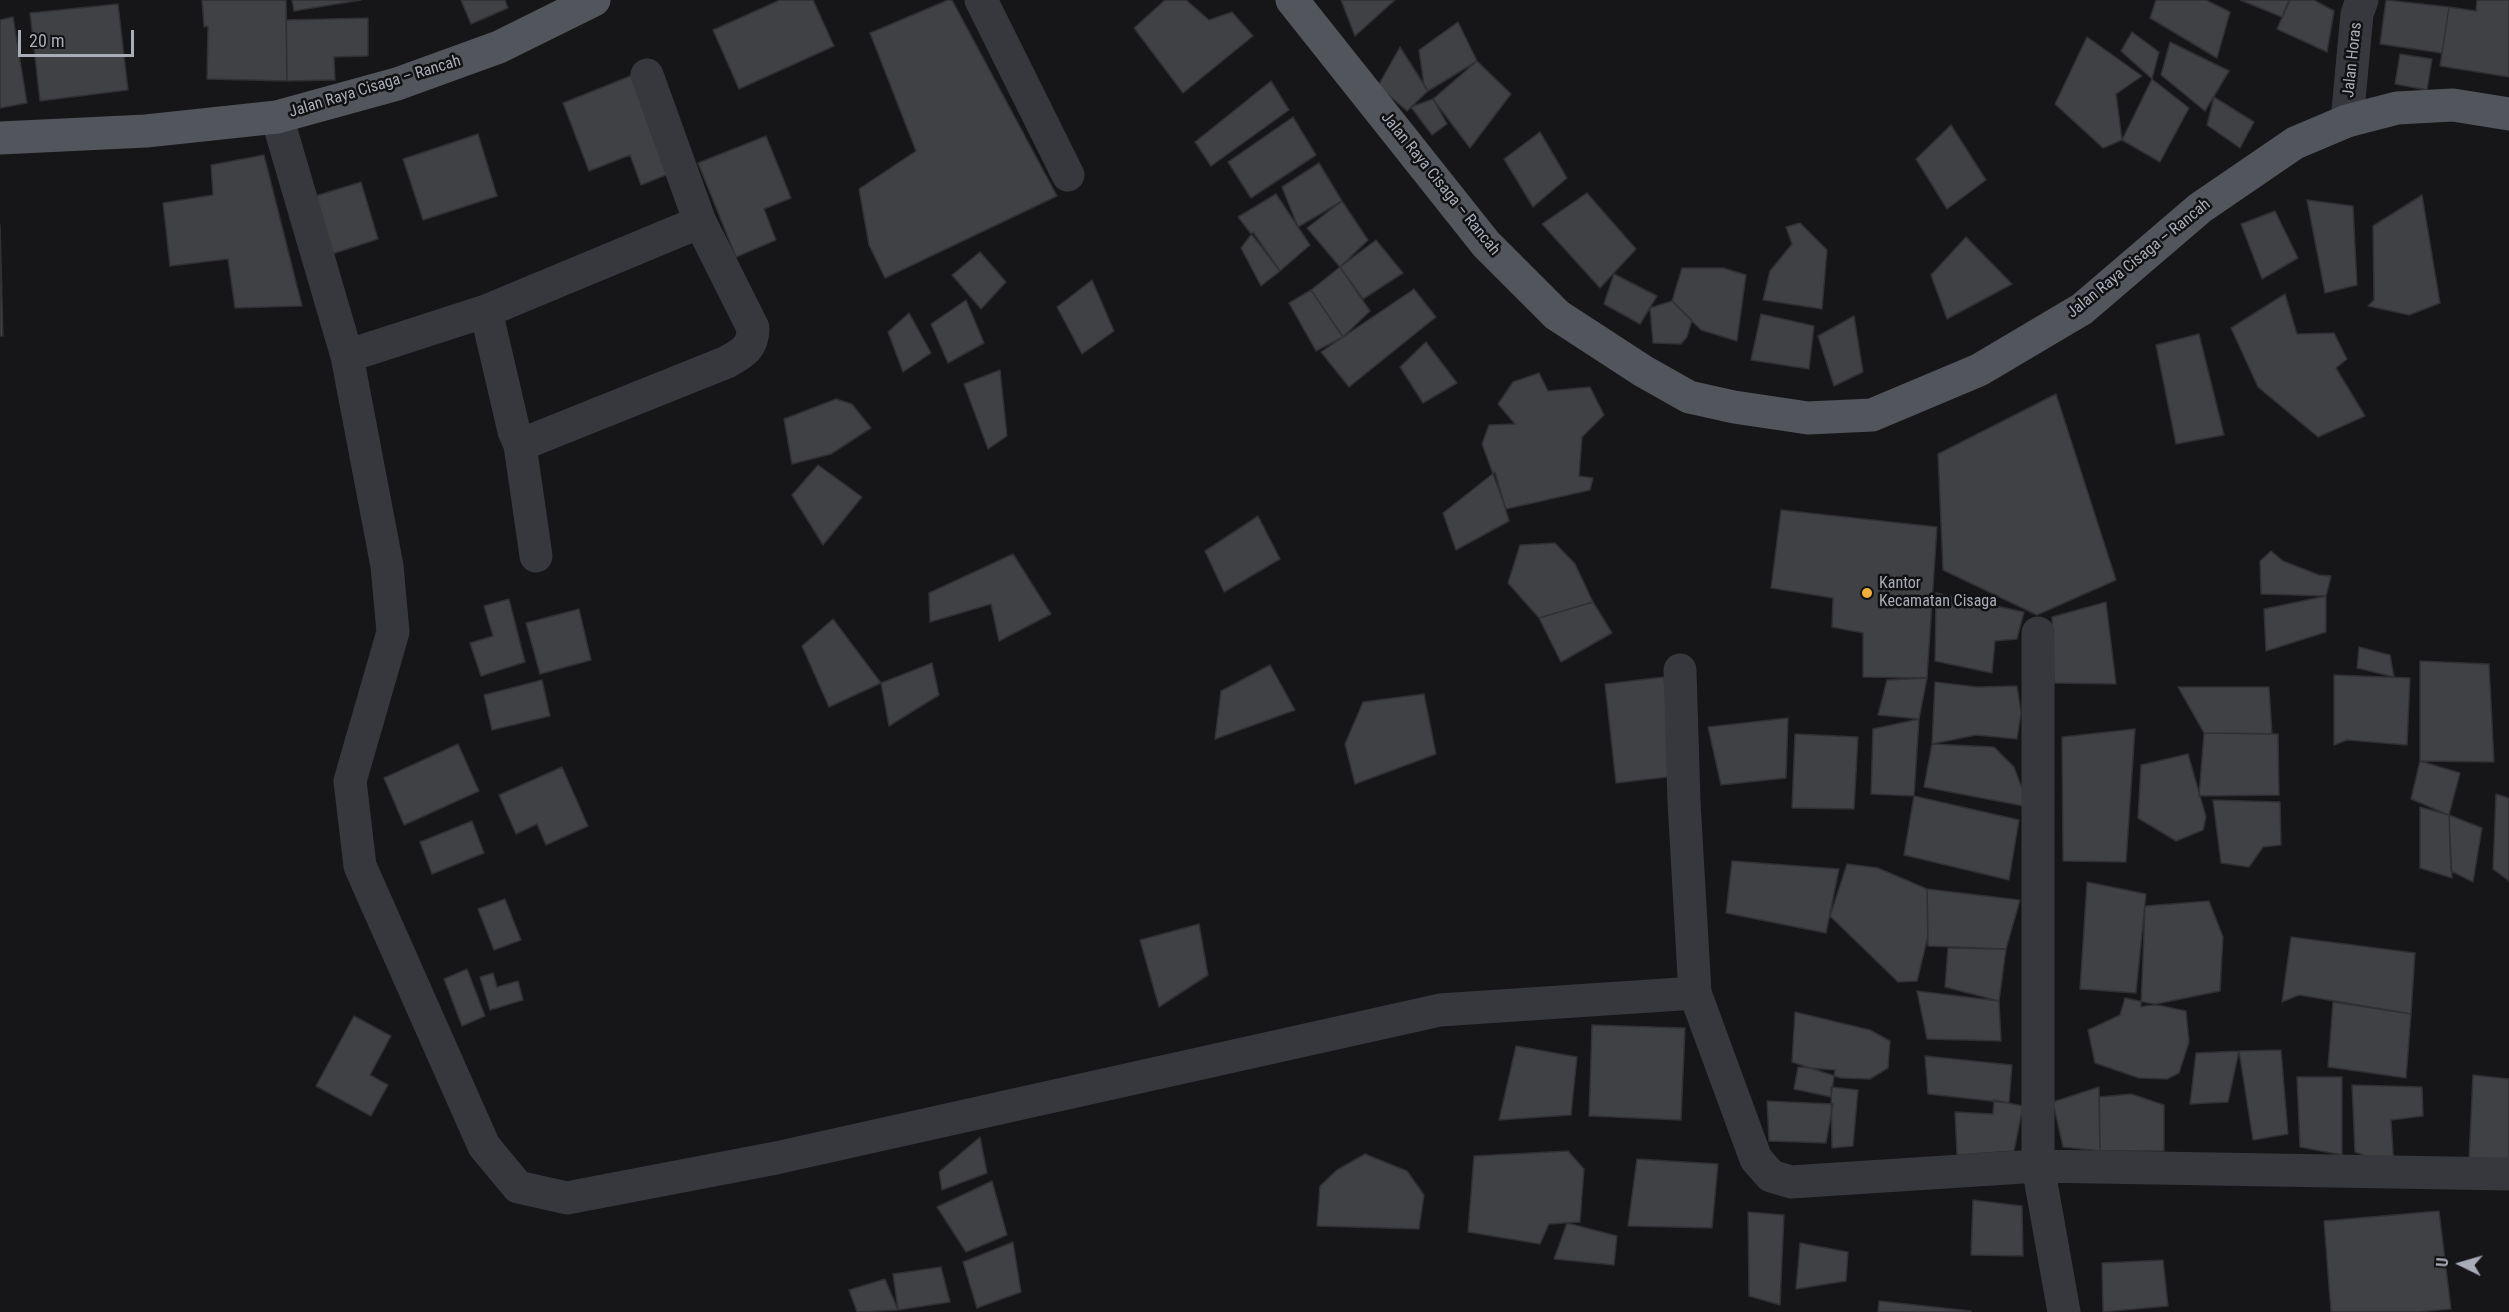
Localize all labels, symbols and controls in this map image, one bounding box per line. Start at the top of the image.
scale bar [21,18,136,56]
street label: Jalan Horas [2339,21,2367,99]
text: 20 m [29,30,64,51]
street label: Jalan Raya Cisaga – Rancah [287,52,463,122]
street label: Jalan Raya Cisaga – Rancah [1376,109,1504,259]
street label: Jalan Raya Cisaga – Rancah [2064,195,2214,323]
place label: Kantor Kecamatan Cisaga [1879,574,1997,612]
marker: Kantor Kecamatan Cisaga [1860,586,1874,600]
north arrow [2431,1234,2491,1294]
text: U [2433,1257,2452,1268]

